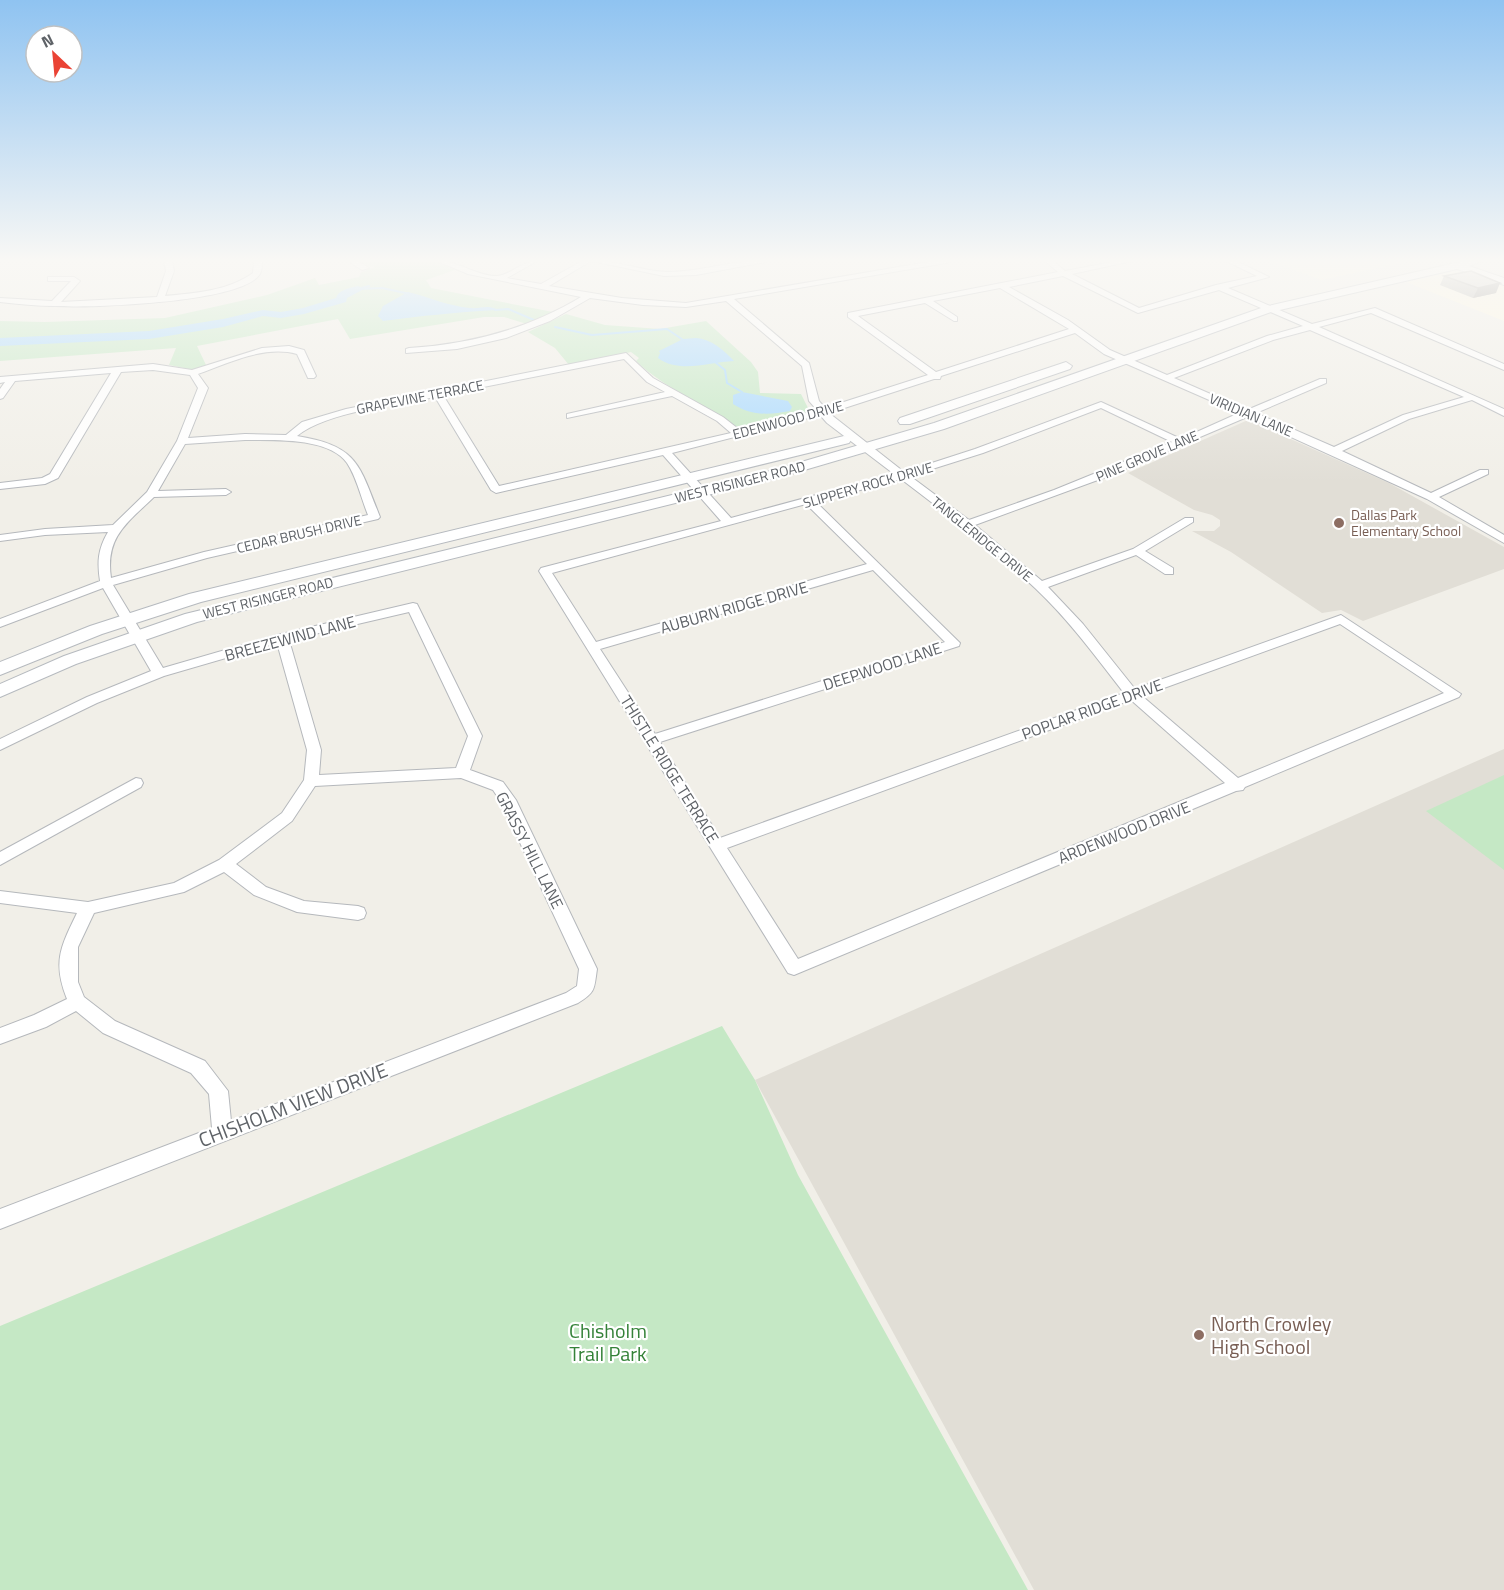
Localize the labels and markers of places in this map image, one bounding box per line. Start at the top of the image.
place label: Dallas Park Elementary School [1351,504,1461,541]
marker: Dallas Park Elementary School [1332,516,1346,530]
place label: North Crowley High School [1211,1308,1332,1362]
marker: North Crowley High School [1192,1328,1206,1342]

